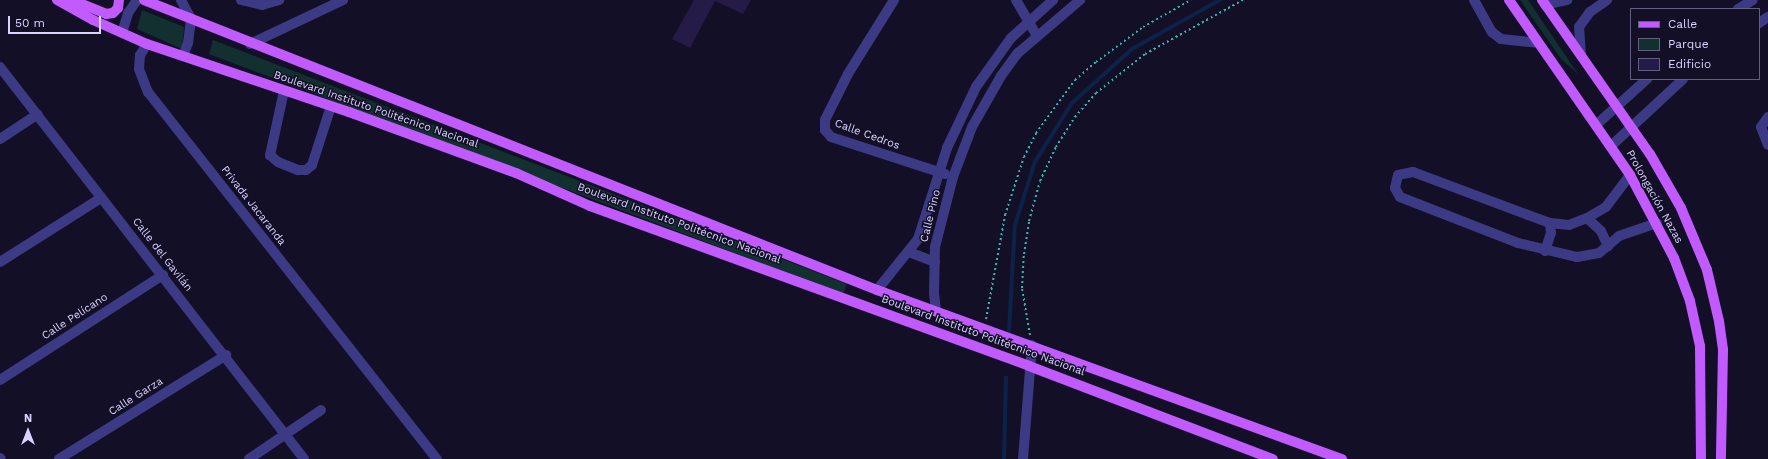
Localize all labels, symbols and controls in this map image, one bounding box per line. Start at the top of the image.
scale bar [10,8,103,34]
legend [1630,8,1760,80]
text: 50 m [15,16,45,30]
text: Calle [1668,17,1697,31]
text: Parque [1668,37,1709,51]
text: Edificio [1668,57,1711,71]
street label: Boulevard Instituto Politécnico Nacional [272,69,480,151]
street label: Calle Cedros [833,117,901,153]
street label: Prolongación Nazas [1623,148,1685,246]
street label: Privada Jacaranda [218,163,288,249]
street label: Boulevard Instituto Politécnico Nacional [575,181,783,267]
street label: Calle Pino [918,188,944,244]
street label: Calle del Gavilán [129,215,195,295]
street label: Calle Pelícano [40,291,110,343]
street label: Boulevard Instituto Politécnico Nacional [879,293,1087,379]
street label: Calle Garza [106,375,166,419]
north arrow [8,411,48,451]
text: N [24,412,32,425]

